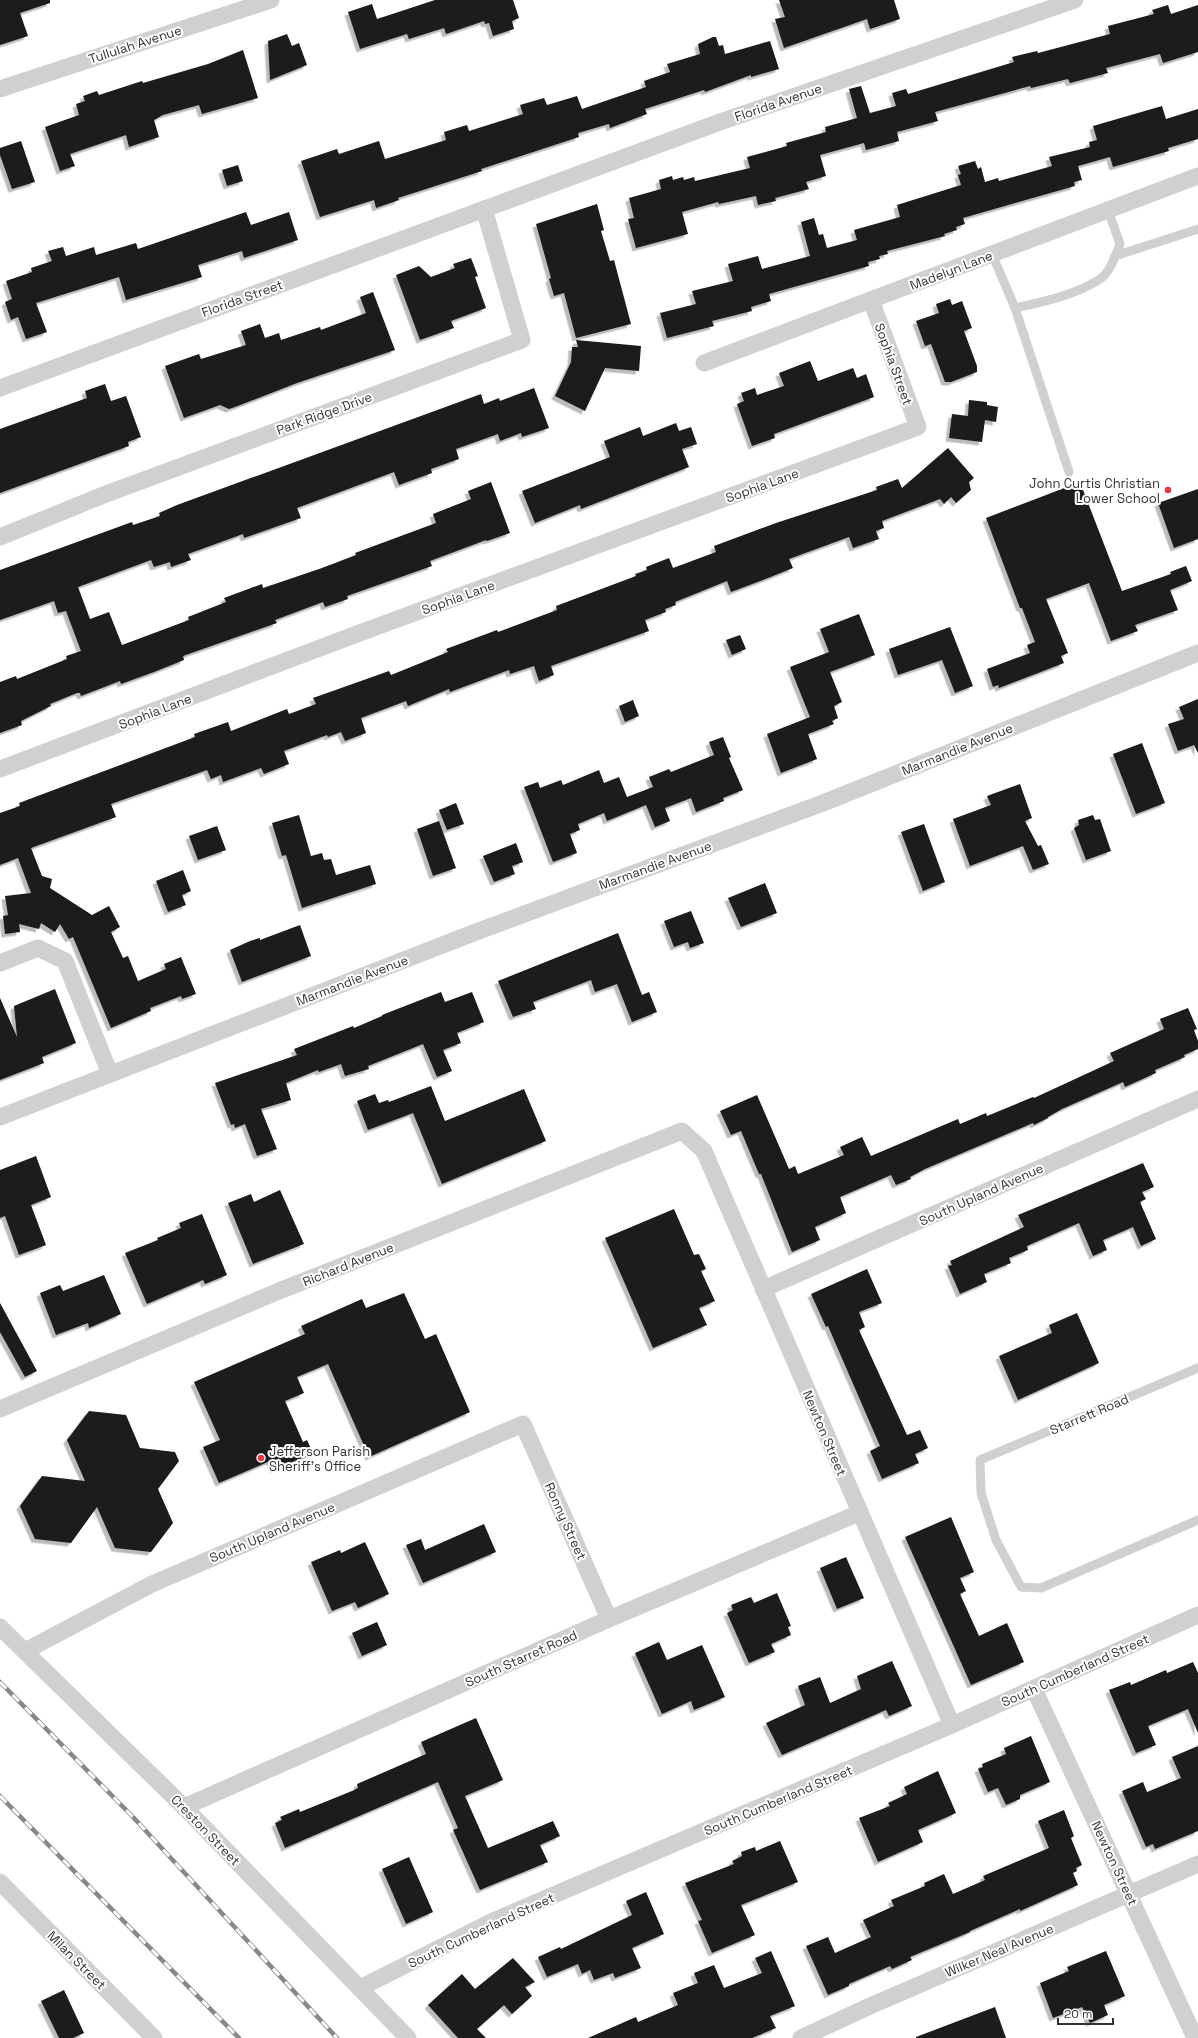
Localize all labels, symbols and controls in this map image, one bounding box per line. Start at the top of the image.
street label: Tullulah Avenue [87,21,184,67]
street label: Florida Avenue [732,80,824,125]
street label: Madelyn Lane [907,247,995,294]
street label: Florida Street [199,276,285,321]
street label: Sophia Street [871,321,916,408]
street label: Park Ridge Drive [274,388,374,439]
street label: Sophia Lane [723,464,801,507]
place label: John Curtis Christian Lower School [1029,475,1160,507]
marker: John Curtis Christian Lower School [1163,485,1173,495]
street label: Sophia Lane [419,576,497,619]
street label: Sophia Lane [116,690,194,733]
street label: Marmandie Avenue [899,719,1015,780]
street label: Marmandie Avenue [597,837,714,894]
street label: Marmandie Avenue [294,951,411,1010]
street label: South Upland Avenue [916,1159,1046,1230]
street label: Richard Avenue [300,1238,396,1290]
street label: Newton Street [799,1388,850,1479]
street label: Starrett Road [1047,1390,1131,1439]
place label: Jefferson Parish Sheriff's Office [269,1443,370,1475]
marker: Jefferson Parish Sheriff's Office [256,1453,266,1463]
street label: Ronny Street [541,1480,590,1563]
street label: South Upland Avenue [207,1498,337,1567]
street label: South Starret Road [463,1626,580,1691]
street label: South Cumberland Street [999,1630,1152,1711]
street label: South Cumberland Street [701,1761,855,1840]
street label: Creston Street [167,1791,244,1869]
street label: Newton Street [1088,1818,1142,1908]
street label: South Cumberland Street [405,1889,557,1972]
street label: Wilker Neal Avenue [942,1920,1056,1981]
street label: Milan Street [44,1927,110,1993]
scale bar [1058,2000,1113,2026]
text: 20 m [1064,2006,1092,2022]

